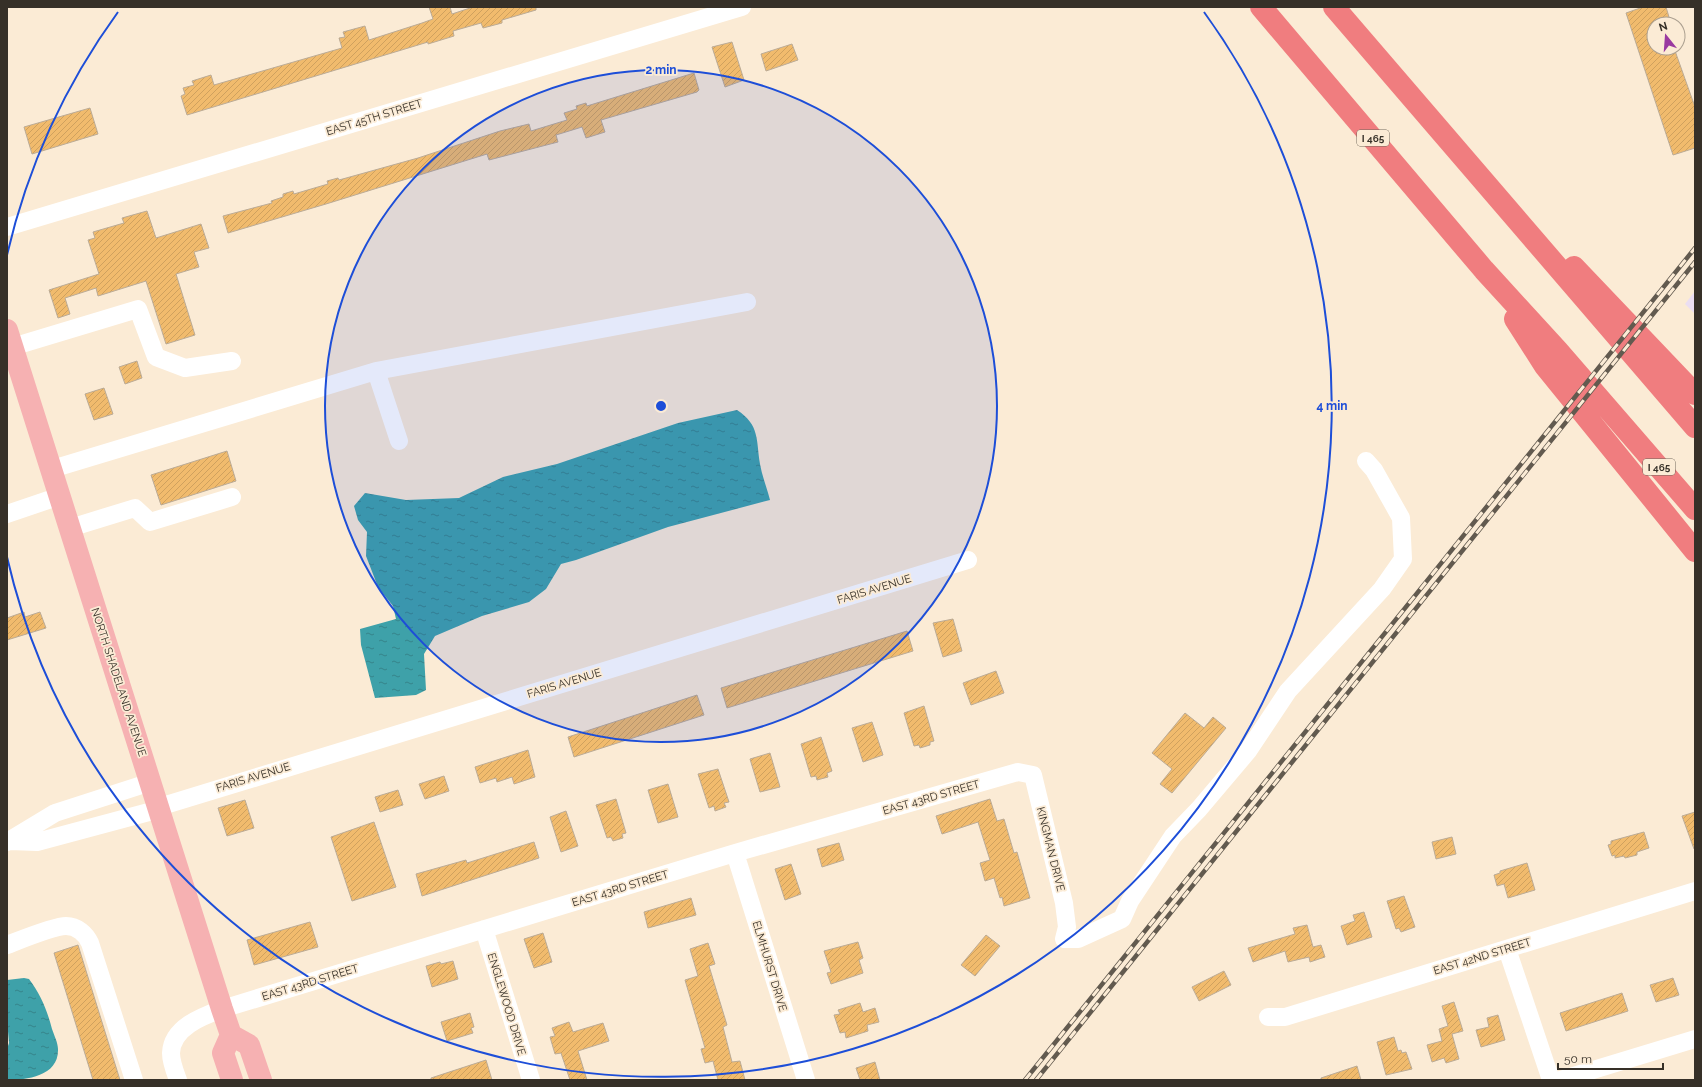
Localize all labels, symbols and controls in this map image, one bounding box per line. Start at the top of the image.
north arrow [1646,16,1686,56]
text: N [1657,19,1669,34]
text: 2 min [645,63,677,77]
street label: EAST 45TH STREET [325,97,424,138]
road number: I 465 [1357,130,1389,146]
centre of rings [654,399,668,413]
text: 4 min [1316,399,1348,413]
road number: I 465 [1643,459,1675,475]
street label: FARIS AVENUE [836,572,913,607]
street label: NORTH SHADELAND AVENUE [88,606,149,758]
street label: FARIS AVENUE [526,666,603,701]
street label: FARIS AVENUE [215,760,292,795]
street label: EAST 43RD STREET [881,777,981,818]
street label: KINGMAN DRIVE [1034,806,1067,893]
street label: EAST 43RD STREET [570,868,670,909]
street label: ELMHURST DRIVE [750,919,790,1013]
street label: EAST 42ND STREET [1432,935,1533,978]
street label: ENGLEWOOD DRIVE [485,951,528,1057]
street label: EAST 43RD STREET [260,962,360,1003]
scale bar [1558,1045,1663,1071]
text: 50 m [1564,1052,1592,1066]

